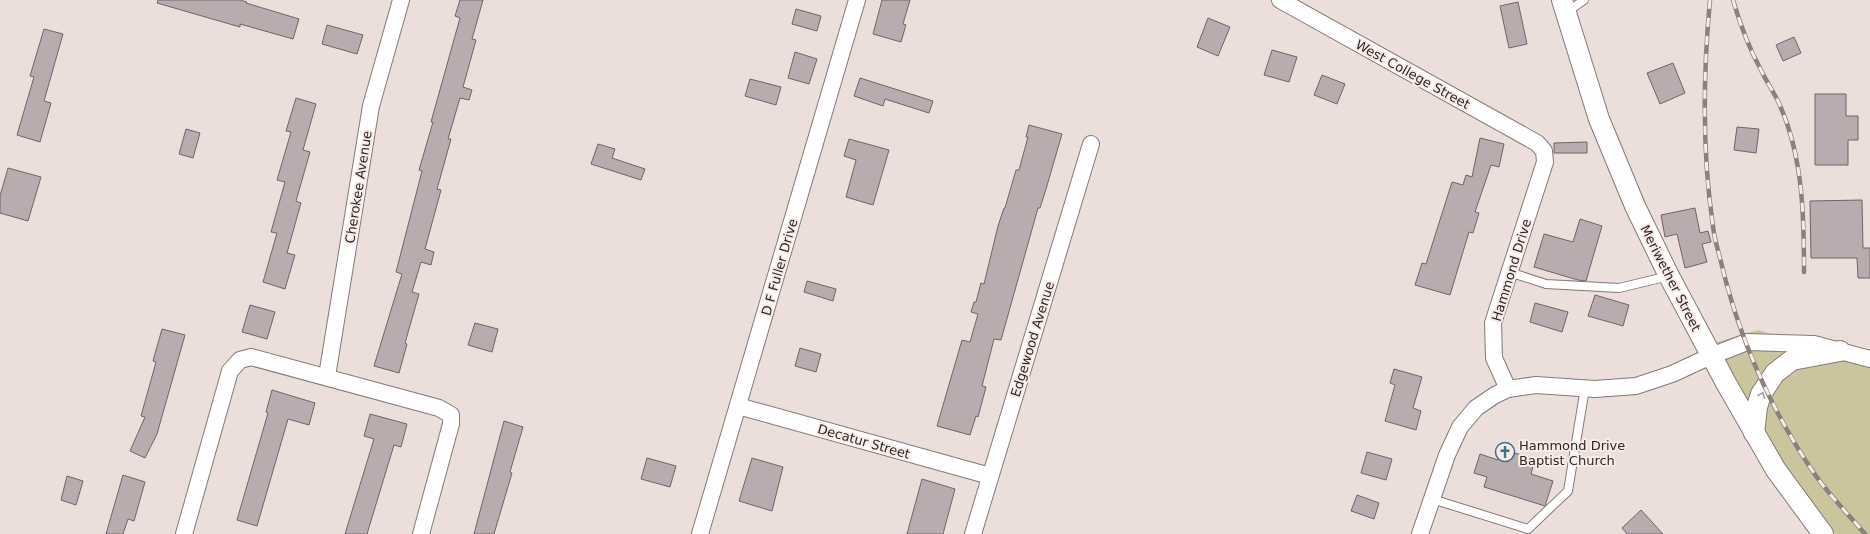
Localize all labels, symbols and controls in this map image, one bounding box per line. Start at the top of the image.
street label: West College Street [1353,37,1472,112]
street label: Cherokee Avenue [342,130,375,244]
street label: D F Fuller Drive [758,217,800,317]
street label: Hammond Drive [1489,217,1534,323]
street label: Meriwether Street [1637,223,1704,334]
street label: Edgewood Avenue [1008,280,1057,399]
one-way arrow [1757,391,1765,398]
street label: Decatur Street [816,421,912,462]
place label: Hammond Drive Baptist Church [1519,438,1625,468]
church icon: Hammond Drive Baptist Church [1494,441,1516,463]

